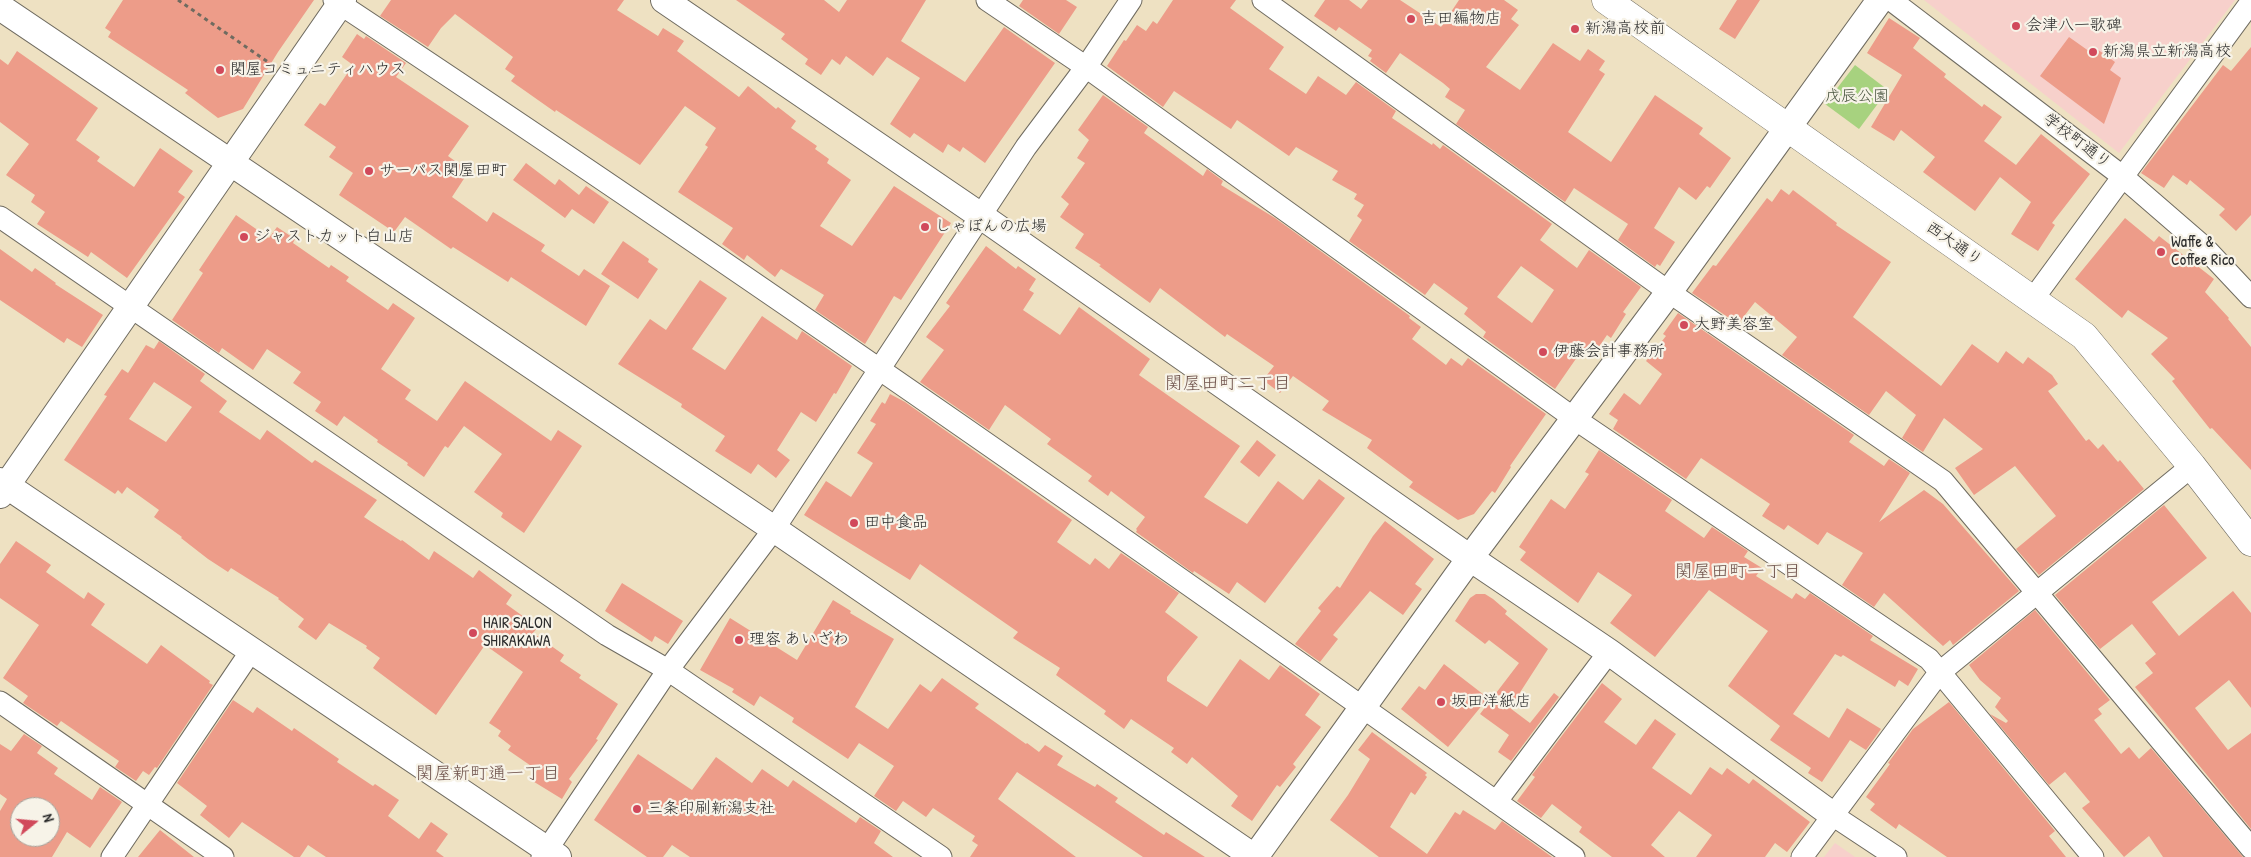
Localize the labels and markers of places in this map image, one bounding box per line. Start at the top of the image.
place label: 吉田編物店 [1421,9,1501,29]
marker: 吉田編物店 [1405,13,1417,25]
place label: 会津八一歌碑 [2026,16,2122,36]
place label: 新潟高校前 [1585,19,1665,39]
marker: 会津八一歌碑 [2010,20,2022,32]
marker: 新潟高校前 [1569,23,1581,35]
place label: 新潟県立新潟高校 [2103,42,2231,62]
marker: 新潟県立新潟高校 [2087,46,2099,58]
place label: 関屋コミュニティハウス [230,60,406,80]
marker: 関屋コミュニティハウス [214,64,226,76]
place label: サーパス関屋田町 [379,161,507,181]
marker: サーパス関屋田町 [363,165,375,177]
place label: しゃぼんの広場 [935,217,1047,237]
marker: しゃぼんの広場 [919,221,931,233]
place label: ジャストカット白山店 [254,227,414,247]
marker: ジャストカット白山店 [238,231,250,243]
place label: Waffe & Coffee Rico [2171,233,2235,271]
marker: Waffe & Coffee Rico [2155,246,2167,258]
place label: 大野美容室 [1694,315,1774,335]
marker: 大野美容室 [1678,319,1690,331]
place label: 伊藤会計事務所 [1553,342,1665,362]
marker: 伊藤会計事務所 [1537,346,1549,358]
place label: 田中食品 [864,513,928,533]
marker: 田中食品 [848,517,860,529]
place label: HAIR SALON SHIRAKAWA [483,614,552,652]
marker: HAIR SALON SHIRAKAWA [467,627,479,639]
place label: 理容 あいざわ [749,630,849,650]
marker: 理容 あいざわ [733,634,745,646]
place label: 坂田洋紙店 [1451,692,1531,712]
marker: 坂田洋紙店 [1435,696,1447,708]
place label: 三条印刷新潟支社 [647,799,775,819]
marker: 三条印刷新潟支社 [631,803,643,815]

